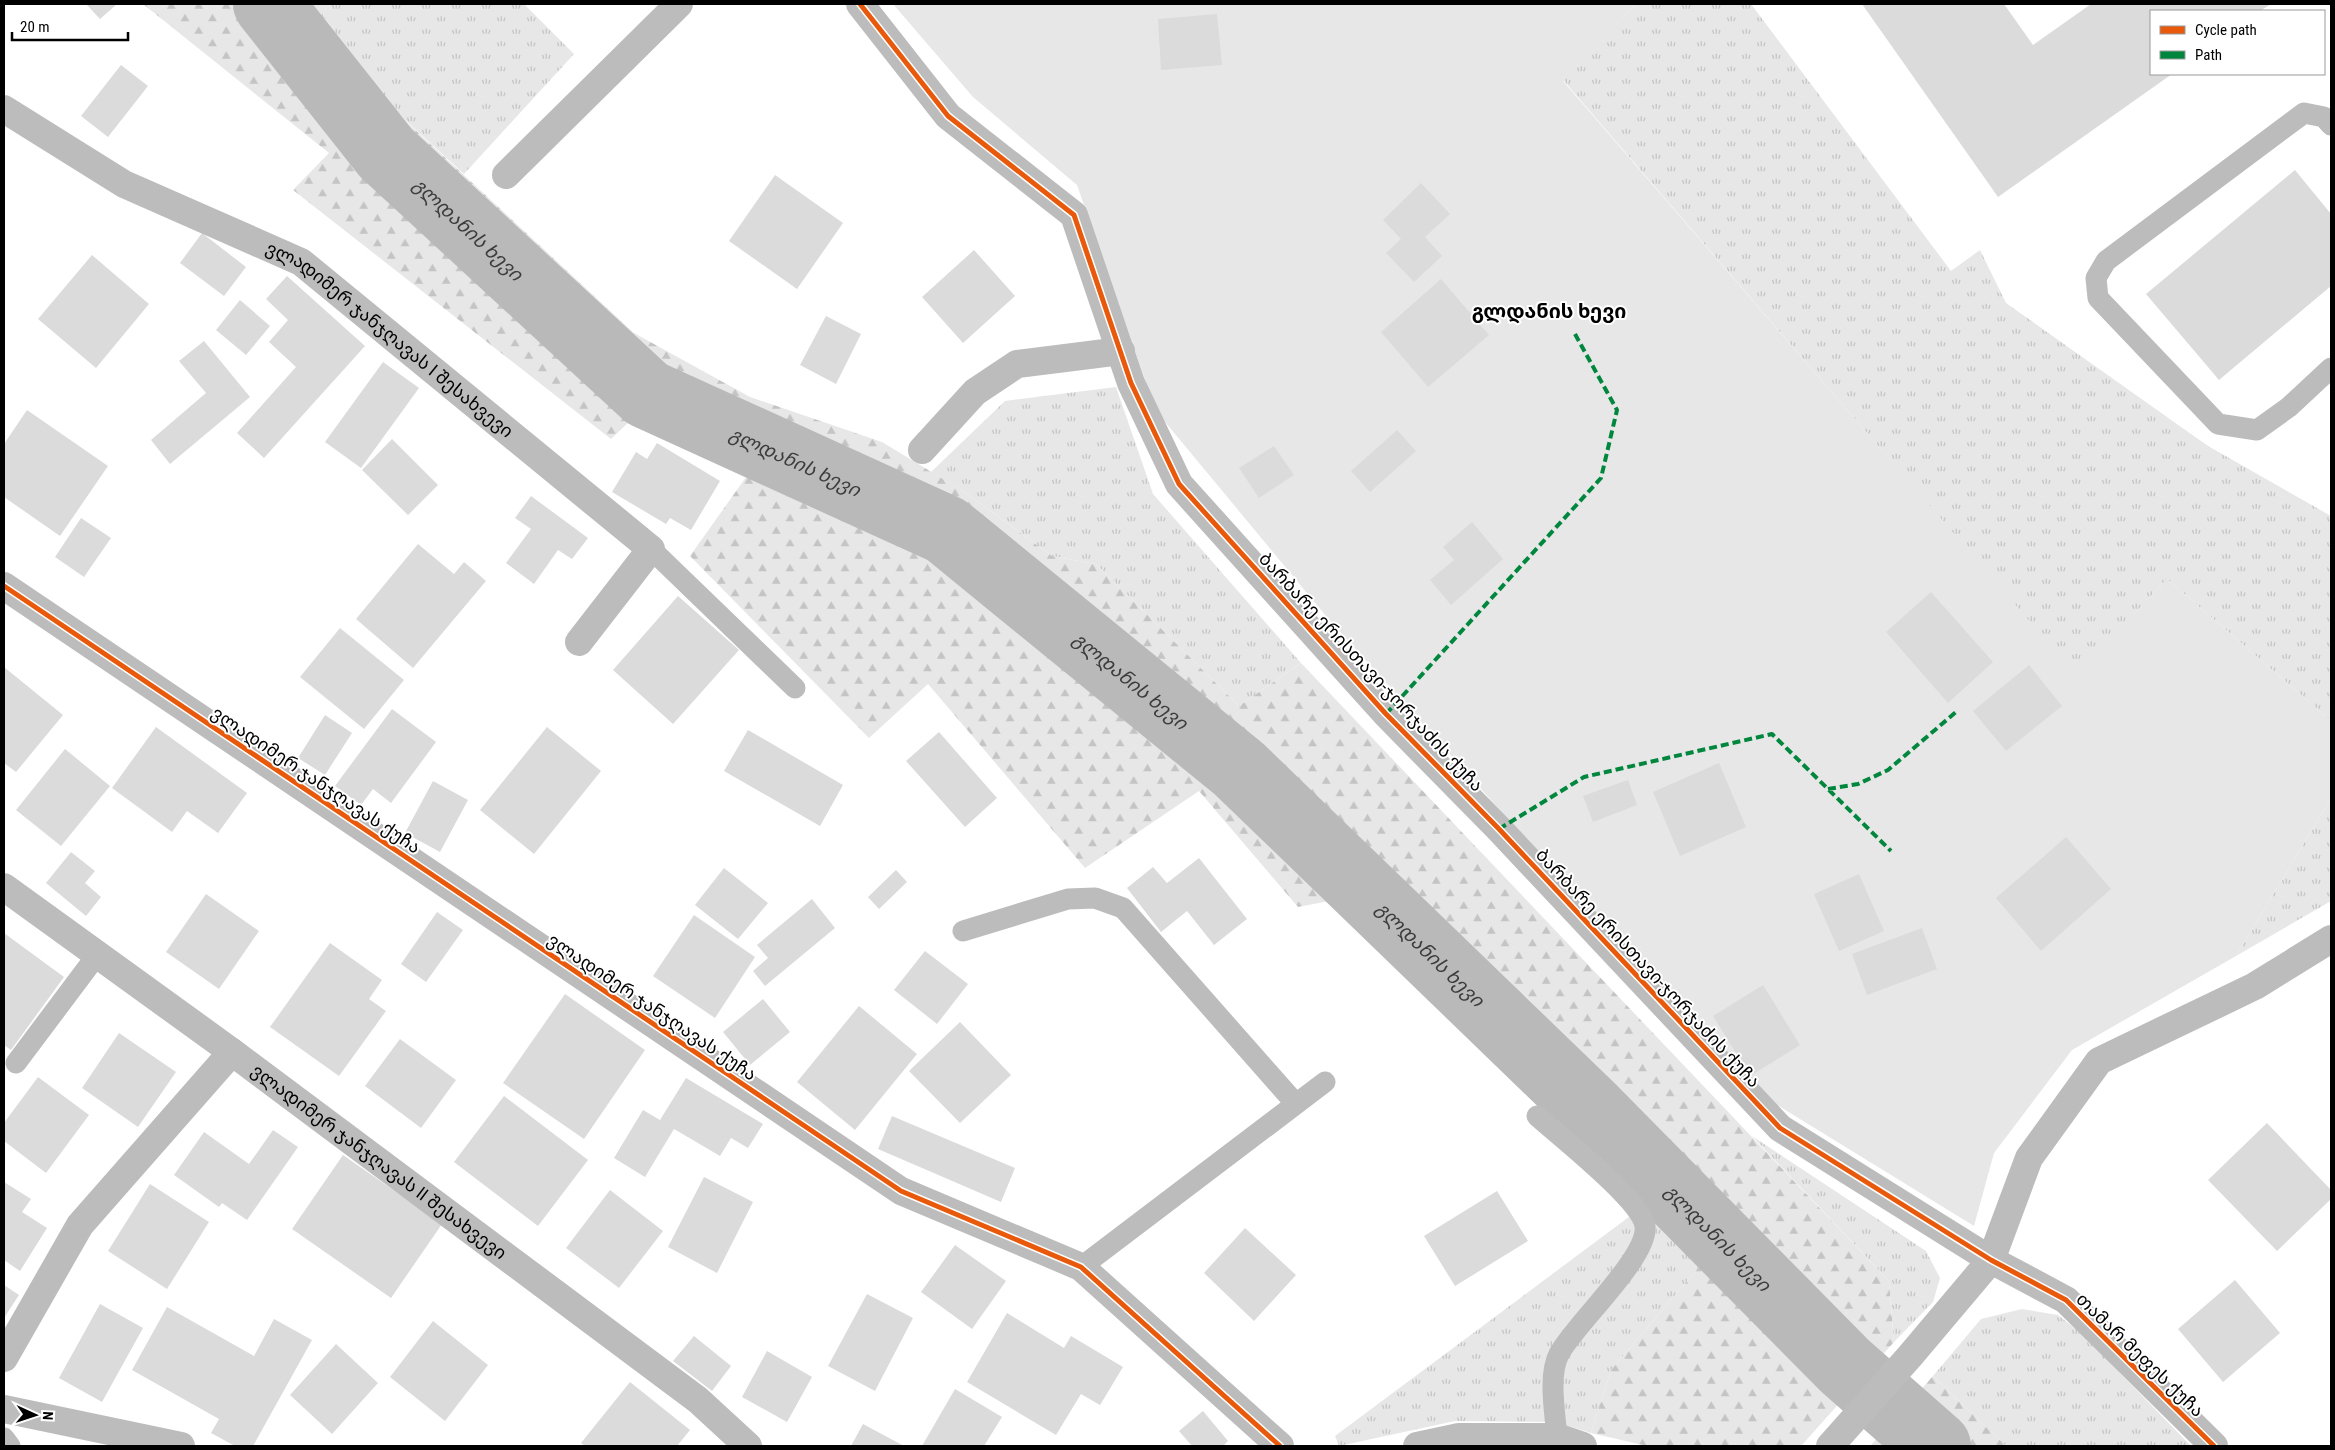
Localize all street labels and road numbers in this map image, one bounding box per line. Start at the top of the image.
street label: ვლადიმერ ჯანჯღავას I შესახვევი [263,237,518,442]
street label: ბარბარე ერისთავი-ჯორჯაძის ქუჩა [1254,548,1488,796]
street label: ვლადიმერ ჯანჯღავას ქუჩა [207,702,425,858]
street label: ბარბარე ერისთავი-ჯორჯაძის ქუჩა [1531,844,1765,1092]
street label: ვლადიმერ ჯანჯღავას ქუჩა [543,929,761,1085]
street label: ვლადიმერ ჯანჯღავას II შესახვევი [247,1059,511,1264]
street label: თამარ მეფეს ქუჩა [2072,1288,2208,1422]

